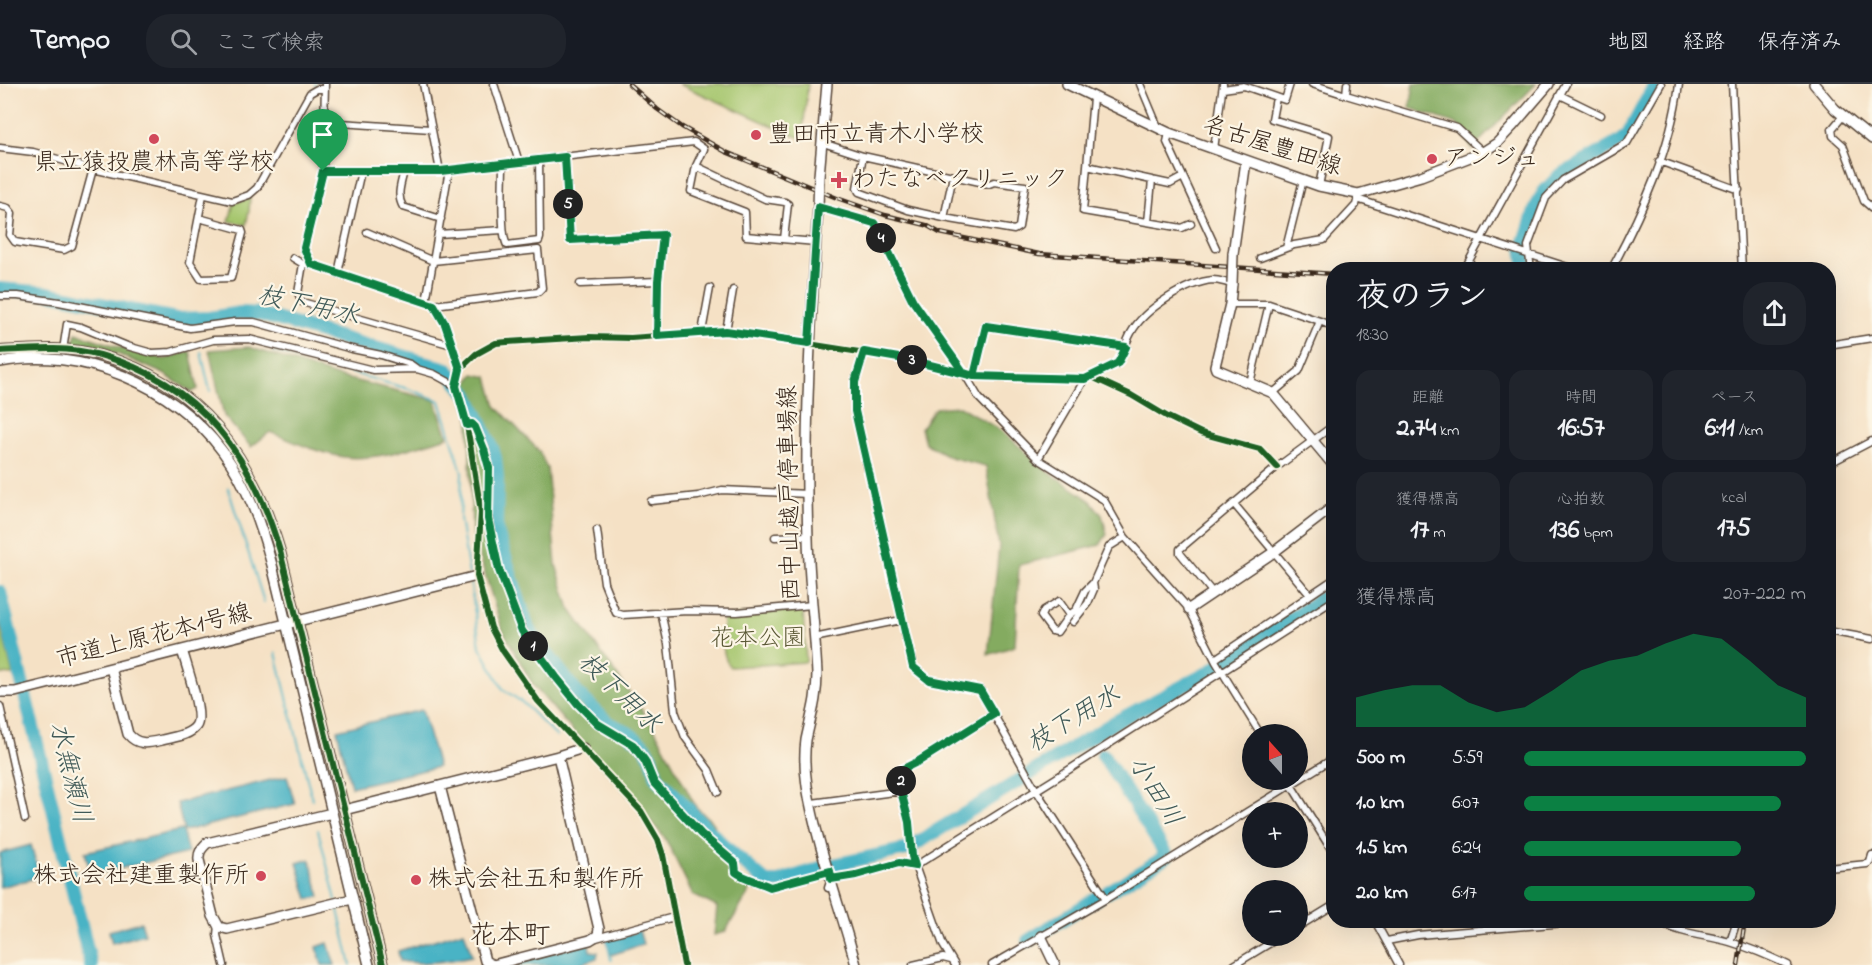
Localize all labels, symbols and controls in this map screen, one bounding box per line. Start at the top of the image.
search box [146,14,566,68]
text: Tempo [30,21,110,62]
icon: search [167,25,200,58]
text: ここで検索 [215,28,325,60]
text: 地図 [1608,28,1650,58]
text: 経路 [1683,28,1725,58]
text: 保存済み [1758,28,1842,58]
street label: 名古屋豊田線 [1198,108,1346,186]
pin [297,109,348,171]
icon: arrive [306,118,339,151]
place label: 豊田市立青木小学校 [768,118,984,153]
marker: 豊田市立青木小学校 [749,128,763,142]
marker: 県立猿投農林高等学校 [147,132,161,146]
place label: アンジュ [1444,142,1540,177]
place label: 県立猿投農林高等学校 [34,146,274,181]
marker: アンジュ [1425,152,1439,166]
place label: わたなべクリニック [852,163,1068,198]
marker: わたなべクリニック [830,171,848,189]
pin: 5 [553,189,583,219]
text: 5 [563,192,573,216]
pin: 4 [866,223,896,253]
text: 4 [878,226,884,250]
text: 夜のラン [1356,274,1488,322]
water label: 枝下用水 [253,277,363,337]
button: share [1743,282,1806,345]
text: 18:30 [1356,321,1388,350]
pin: 3 [897,345,927,375]
text: 3 [909,348,915,372]
street label: 西中山越戸停車場線 [772,385,810,601]
text: 距離 [1412,386,1444,410]
text: 時間 [1565,386,1597,410]
text: ペース [1710,386,1758,410]
text: 2.74 [1396,410,1436,448]
text: 16:57 [1557,410,1605,448]
text: 6:11 [1705,410,1735,448]
text: km [1436,419,1460,443]
text: /km [1735,419,1763,443]
text: kcal [1721,486,1747,510]
text: 獲得標高 [1396,488,1460,512]
text: 心拍数 [1557,488,1605,512]
text: 175 [1717,510,1751,548]
text: 17 [1410,512,1429,550]
text: 136 [1549,512,1579,550]
text: m [1429,521,1446,545]
text: bpm [1579,521,1613,545]
text: 207–222 m [1723,580,1806,609]
text: 獲得標高 [1356,584,1436,613]
street label: 市道上原花本1号線 [53,596,255,678]
park label: 花本公園 [710,622,806,657]
pin: 1 [518,631,548,661]
text: 1 [530,634,536,658]
water label: 枝下用水 [568,644,670,744]
water label: 枝下用水 [1020,677,1128,763]
water label: 水無瀬川 [38,718,100,828]
north arrow [1242,724,1308,790]
map controls [1242,724,1308,946]
text: 500 m [1356,744,1405,773]
text: 5:59 [1452,744,1483,773]
water label: 小田川 [1117,749,1191,835]
pin: 2 [886,766,916,796]
text: 2 [897,769,905,793]
text: 1.0 km [1356,789,1404,818]
text: 6:07 [1452,789,1479,818]
button: + [1242,802,1308,868]
text: 1.5 km [1356,834,1407,863]
text: 6:24 [1452,834,1481,863]
place label: 株式会社建重製作所 [33,859,249,894]
place label: 株式会社五和製作所 [428,863,644,898]
marker: 株式会社建重製作所 [254,869,268,883]
marker: 株式会社五和製作所 [409,873,423,887]
text: 2.0 km [1356,879,1408,908]
text: 6:17 [1452,879,1477,908]
button: − [1242,880,1308,946]
district label: 花本町 [470,917,551,956]

